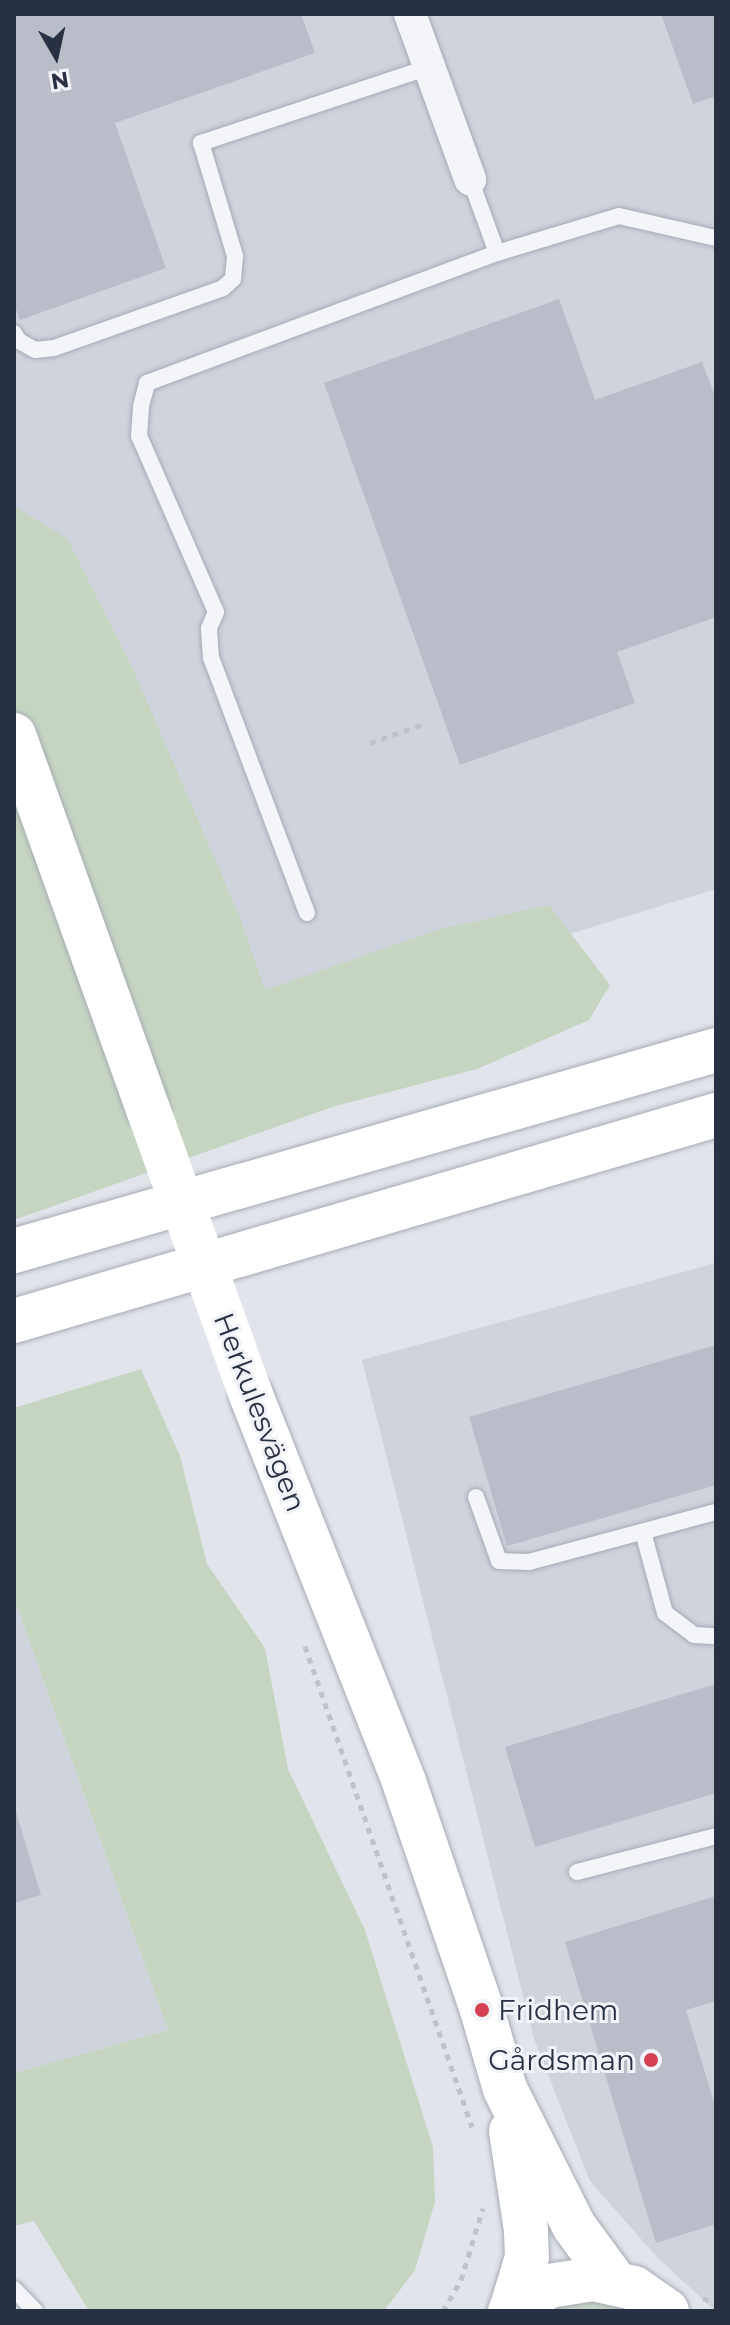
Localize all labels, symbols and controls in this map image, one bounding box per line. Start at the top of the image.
north arrow [16,16,96,96]
text: N [49,65,71,95]
street label: Herkulesvägen [207,1308,313,1516]
place label: Fridhem [498,1993,619,2027]
marker: Fridhem [473,2001,491,2019]
place label: Gårdsman [488,2043,635,2077]
marker: Gårdsman [642,2051,660,2069]

